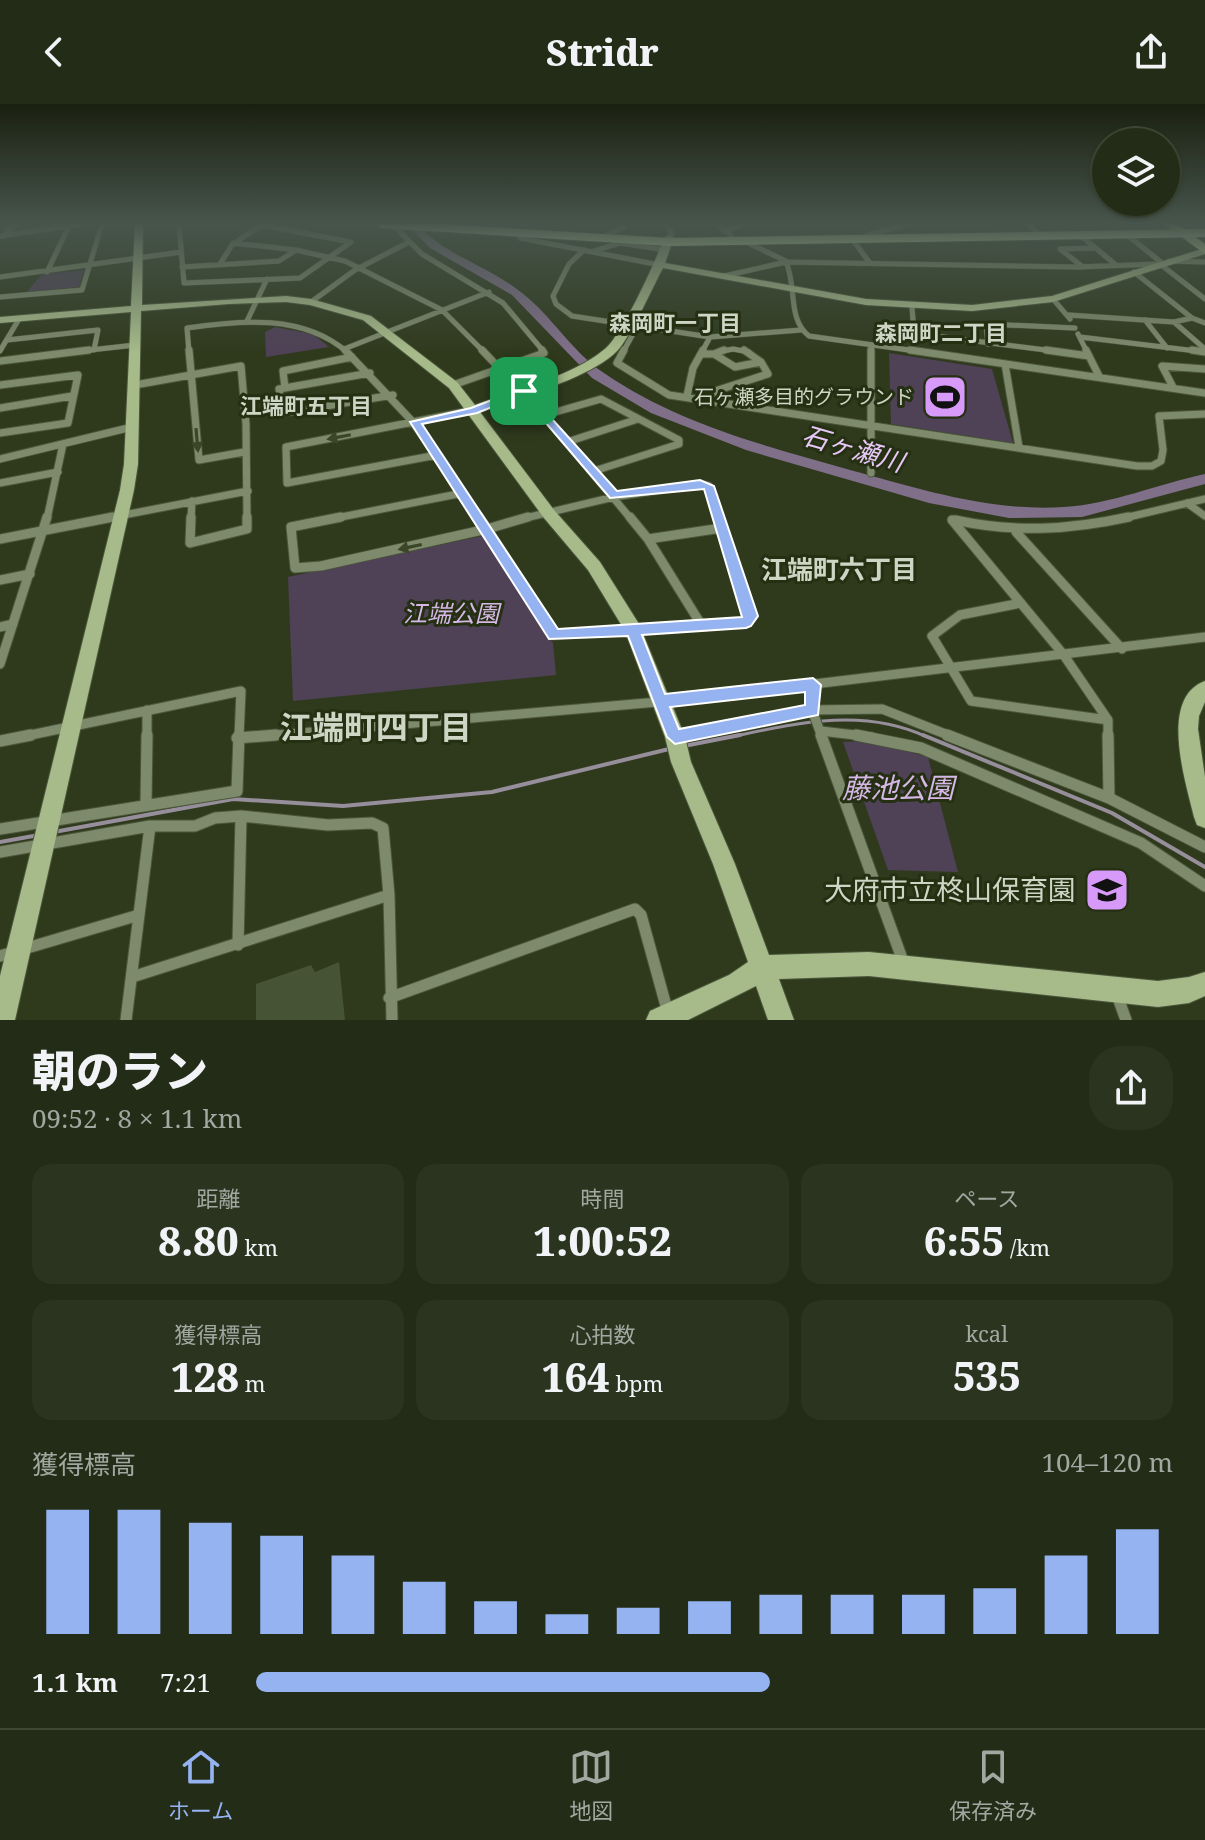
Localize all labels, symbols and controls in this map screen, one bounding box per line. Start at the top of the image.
text: Stridr [546,28,659,77]
icon: back [32,30,76,74]
icon: share [1129,30,1173,74]
map controls [1092,128,1180,216]
button: layers [1092,128,1180,216]
district label: 森岡町一丁目 [609,307,741,337]
district label: 森岡町二丁目 [875,317,1007,347]
pin [490,357,558,425]
icon: arrive [502,369,546,413]
sports icon: 石ヶ瀬多目的グラウンド [921,373,969,421]
place label: 石ヶ瀬多目的グラウンド [694,383,914,410]
district label: 江端町五丁目 [240,390,372,420]
water label: 石ヶ瀬川 [798,416,911,480]
one-way arrow [191,428,204,453]
one-way arrow [326,431,351,443]
one-way arrow [398,541,423,554]
district label: 江端町六丁目 [761,551,917,587]
park label: 江端公園 [403,596,502,629]
district label: 江端町四丁目 [280,705,472,748]
park label: 藤池公園 [842,768,958,806]
school or university icon: 大府市立柊山保育園 [1083,866,1131,914]
place label: 大府市立柊山保育園 [824,870,1076,908]
text: 朝のラン [32,1040,208,1100]
button: share [1089,1046,1173,1130]
text: 09:52 · 8 × 1.1 km [32,1100,242,1136]
text: 距離 [196,1183,240,1213]
text: 時間 [580,1183,625,1213]
text: ペース [954,1183,1019,1213]
text: 8.80 [158,1213,239,1268]
text: 1:00:52 [533,1213,672,1268]
text: 6:55 [924,1213,1004,1268]
text: km [239,1232,278,1262]
text: /km [1004,1232,1050,1262]
text: kcal [966,1318,1008,1348]
text: 獲得標高 [174,1319,262,1349]
text: 心拍数 [569,1319,636,1349]
text: 535 [953,1348,1021,1403]
text: 128 [171,1349,239,1404]
text: 164 [542,1349,610,1404]
text: m [239,1368,265,1398]
text: bpm [610,1368,663,1398]
text: 104–120 m [1041,1444,1173,1480]
text: 獲得標高 [32,1446,136,1482]
text: 1.1 km [32,1664,118,1700]
text: 7:21 [160,1664,211,1700]
tab: ホーム [168,1745,233,1825]
tab: 地図 [569,1745,613,1825]
tab: 保存済み [949,1745,1037,1825]

